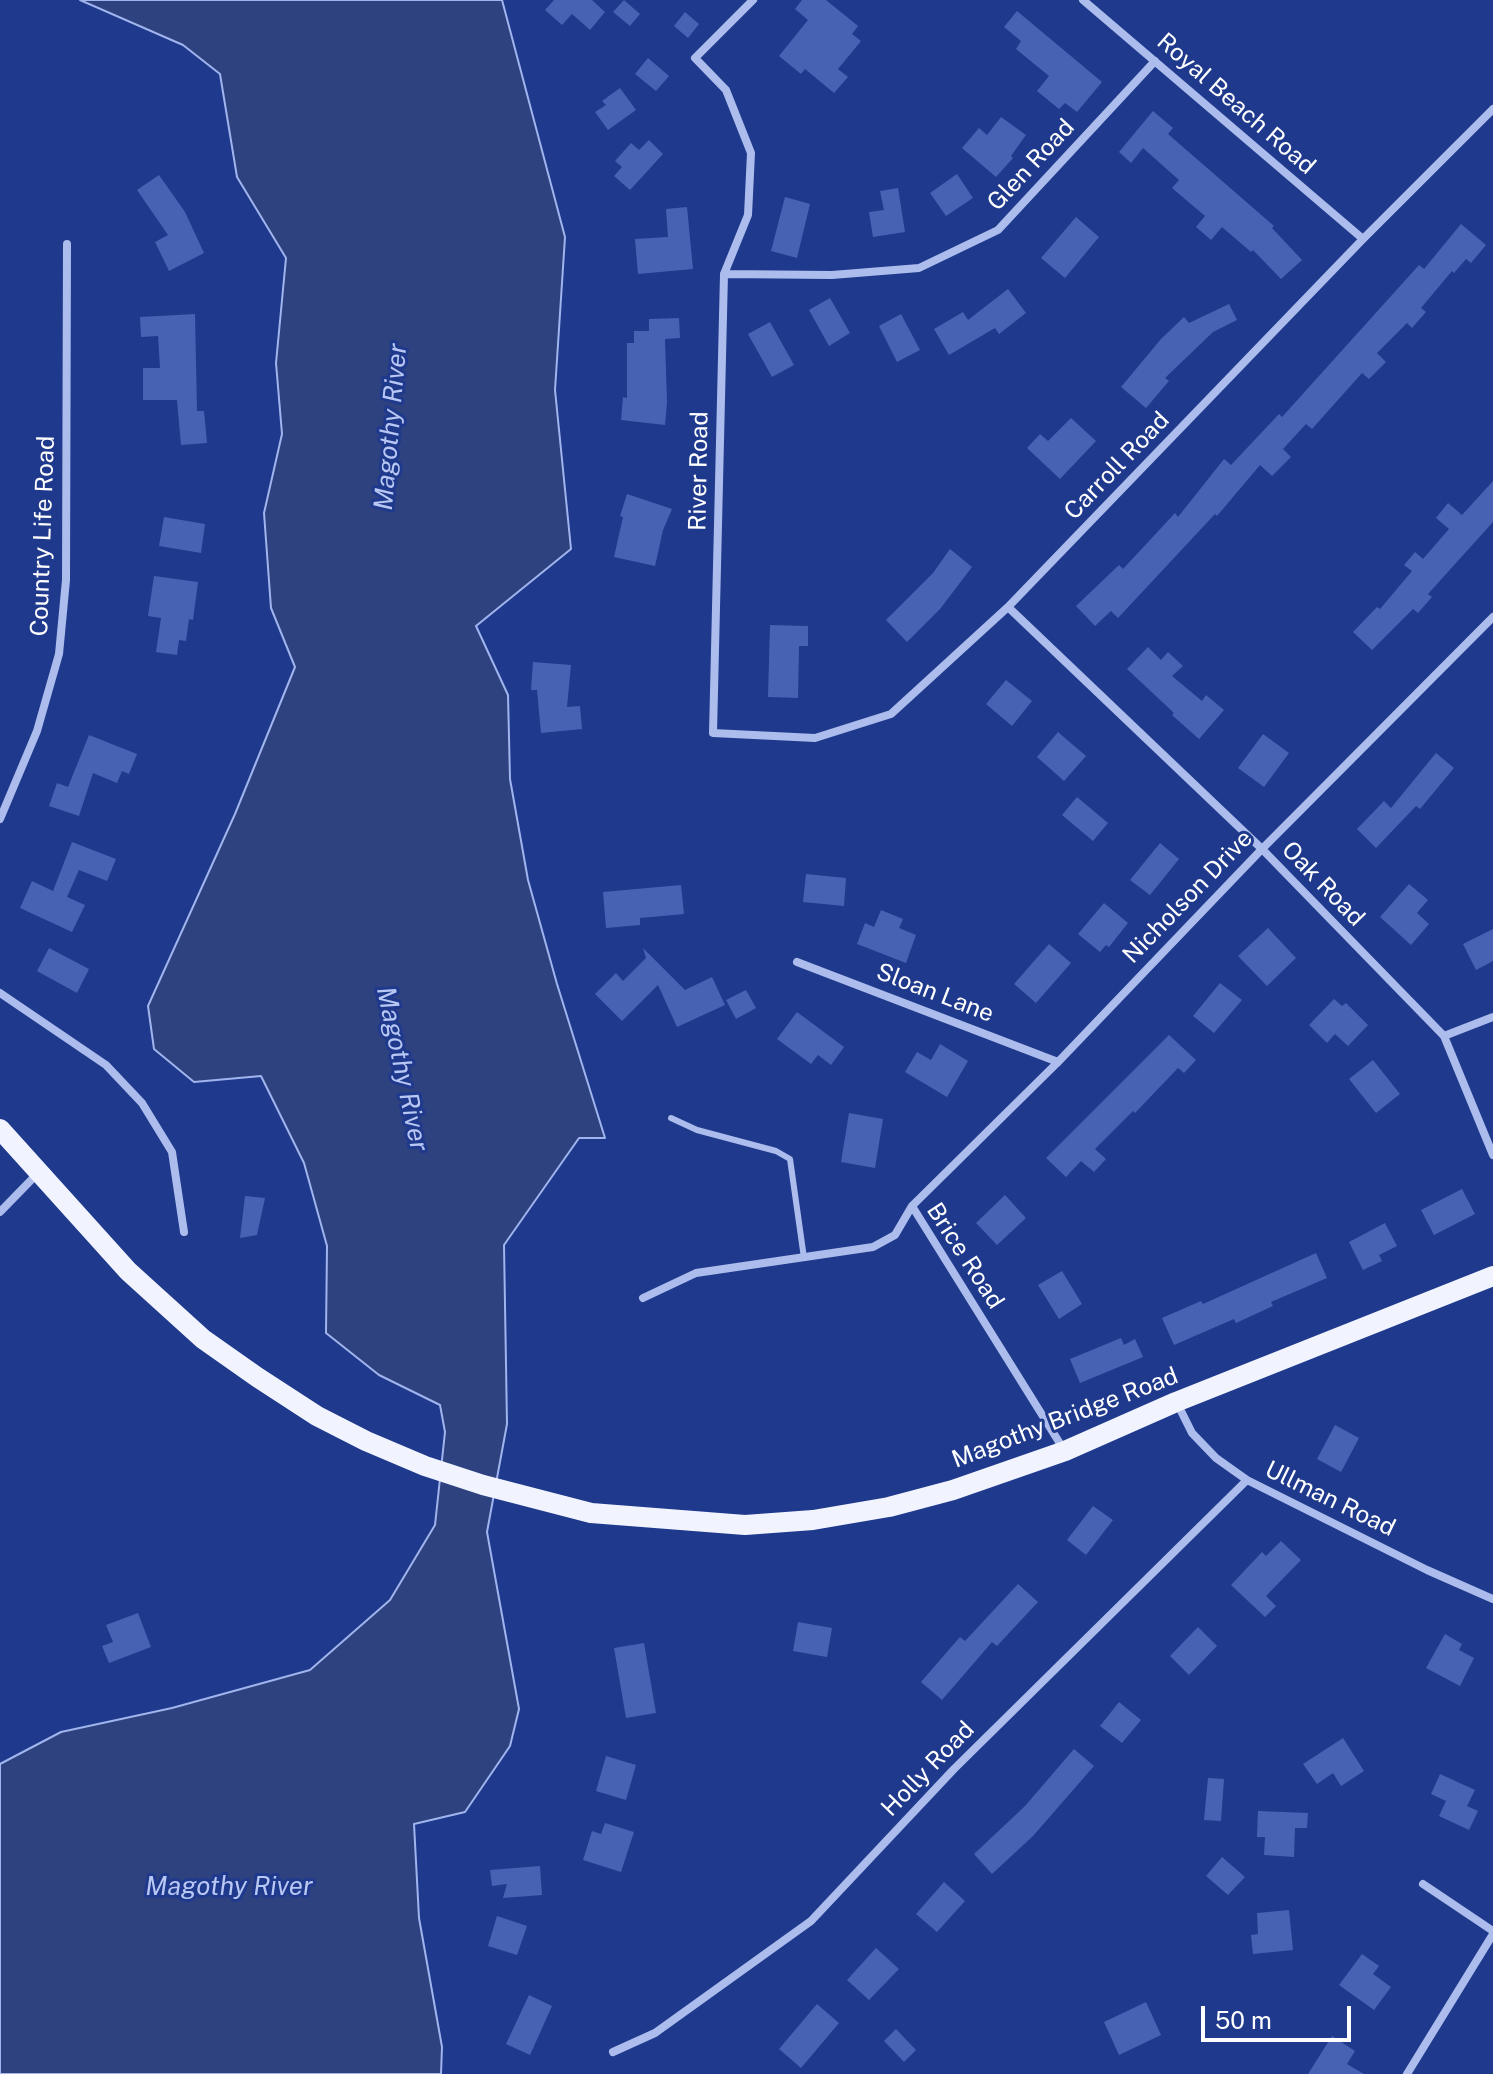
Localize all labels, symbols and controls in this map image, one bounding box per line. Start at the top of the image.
street label: Royal Beach Road [1151,27,1321,181]
street label: Glen Road [981,113,1081,217]
water label: Magothy River [368,342,414,512]
street label: Carroll Road [1058,406,1176,526]
street label: River Road [684,411,714,531]
street label: Country Life Road [25,435,61,637]
street label: Nicholson Drive [1117,824,1259,970]
street label: Oak Road [1276,836,1370,932]
street label: Sloan Lane [872,957,998,1029]
water label: Magothy River [369,984,435,1154]
street label: Brice Road [920,1198,1010,1314]
street label: Magothy Bridge Road [948,1362,1182,1474]
street label: Ullman Road [1260,1455,1400,1543]
street label: Holly Road [876,1715,980,1823]
water label: Magothy River [145,1871,313,1903]
scale bar [1205,1990,1355,2040]
text: 50 m [1215,2006,1272,2034]

